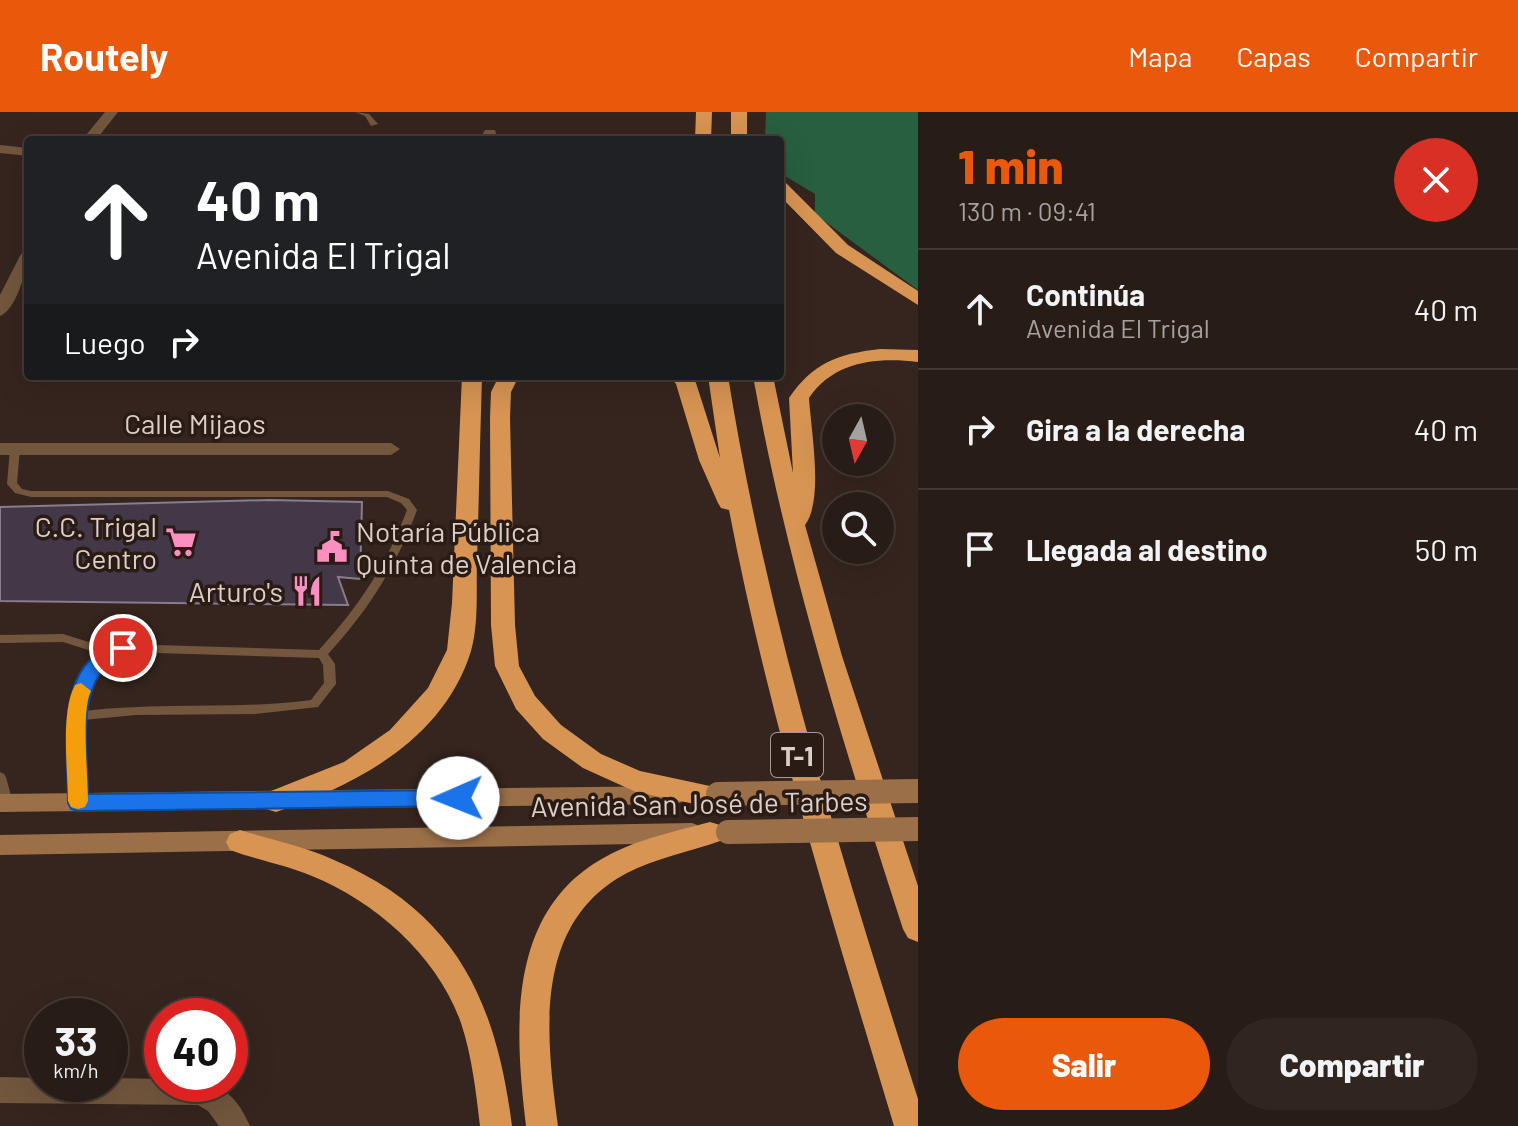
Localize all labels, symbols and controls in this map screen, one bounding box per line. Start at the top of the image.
text: Routely [40,33,168,79]
text: Mapa [1128,39,1192,73]
text: Capas [1236,39,1311,73]
text: Compartir [1355,39,1478,73]
text: 1 min [958,136,1064,194]
button: close [1394,138,1478,222]
text: 40 m [196,165,320,232]
icon: ahead [64,168,168,272]
text: 130 m · 09:41 [958,195,1096,226]
text: Avenida El Trigal [196,233,450,276]
text: Continúa [1026,276,1145,312]
icon: ahead [958,287,1002,331]
text: 40 m [1414,291,1478,327]
text: Avenida El Trigal [1026,312,1210,343]
icon: right [162,320,206,364]
text: Luego [64,324,146,360]
north arrow [822,404,894,476]
map controls [822,404,894,564]
street label: Calle Mijaos [124,406,266,440]
icon: right [958,407,1002,451]
text: Gira a la derecha [1026,411,1245,447]
text: 40 m [1414,411,1478,447]
button: search [822,492,894,564]
place label: C.C. Trigal Centro [35,509,157,575]
place label: Notaría Pública Quinta de Valencia [356,514,577,580]
supermarket icon: C.C. Trigal Centro [164,525,198,559]
icon: arrive [958,527,1002,571]
public building icon: Notaría Pública Quinta de Valencia [315,530,349,564]
text: Llegada al destino [1026,531,1268,567]
text: 50 m [1415,531,1478,567]
place label: Arturo's [189,574,283,608]
restaurant icon: Arturo's [290,574,324,608]
pin [89,614,157,682]
icon: arrive [101,626,145,670]
road number: T-1 [771,733,823,777]
position arrow [416,756,500,840]
street label: Avenida San José de Tarbes [530,783,868,823]
speed limit sign: 40 [144,998,248,1102]
text: 33 [54,1016,98,1064]
button: Salir [958,1018,1210,1110]
button: Compartir [1226,1018,1478,1110]
text: km/h [53,1058,99,1082]

